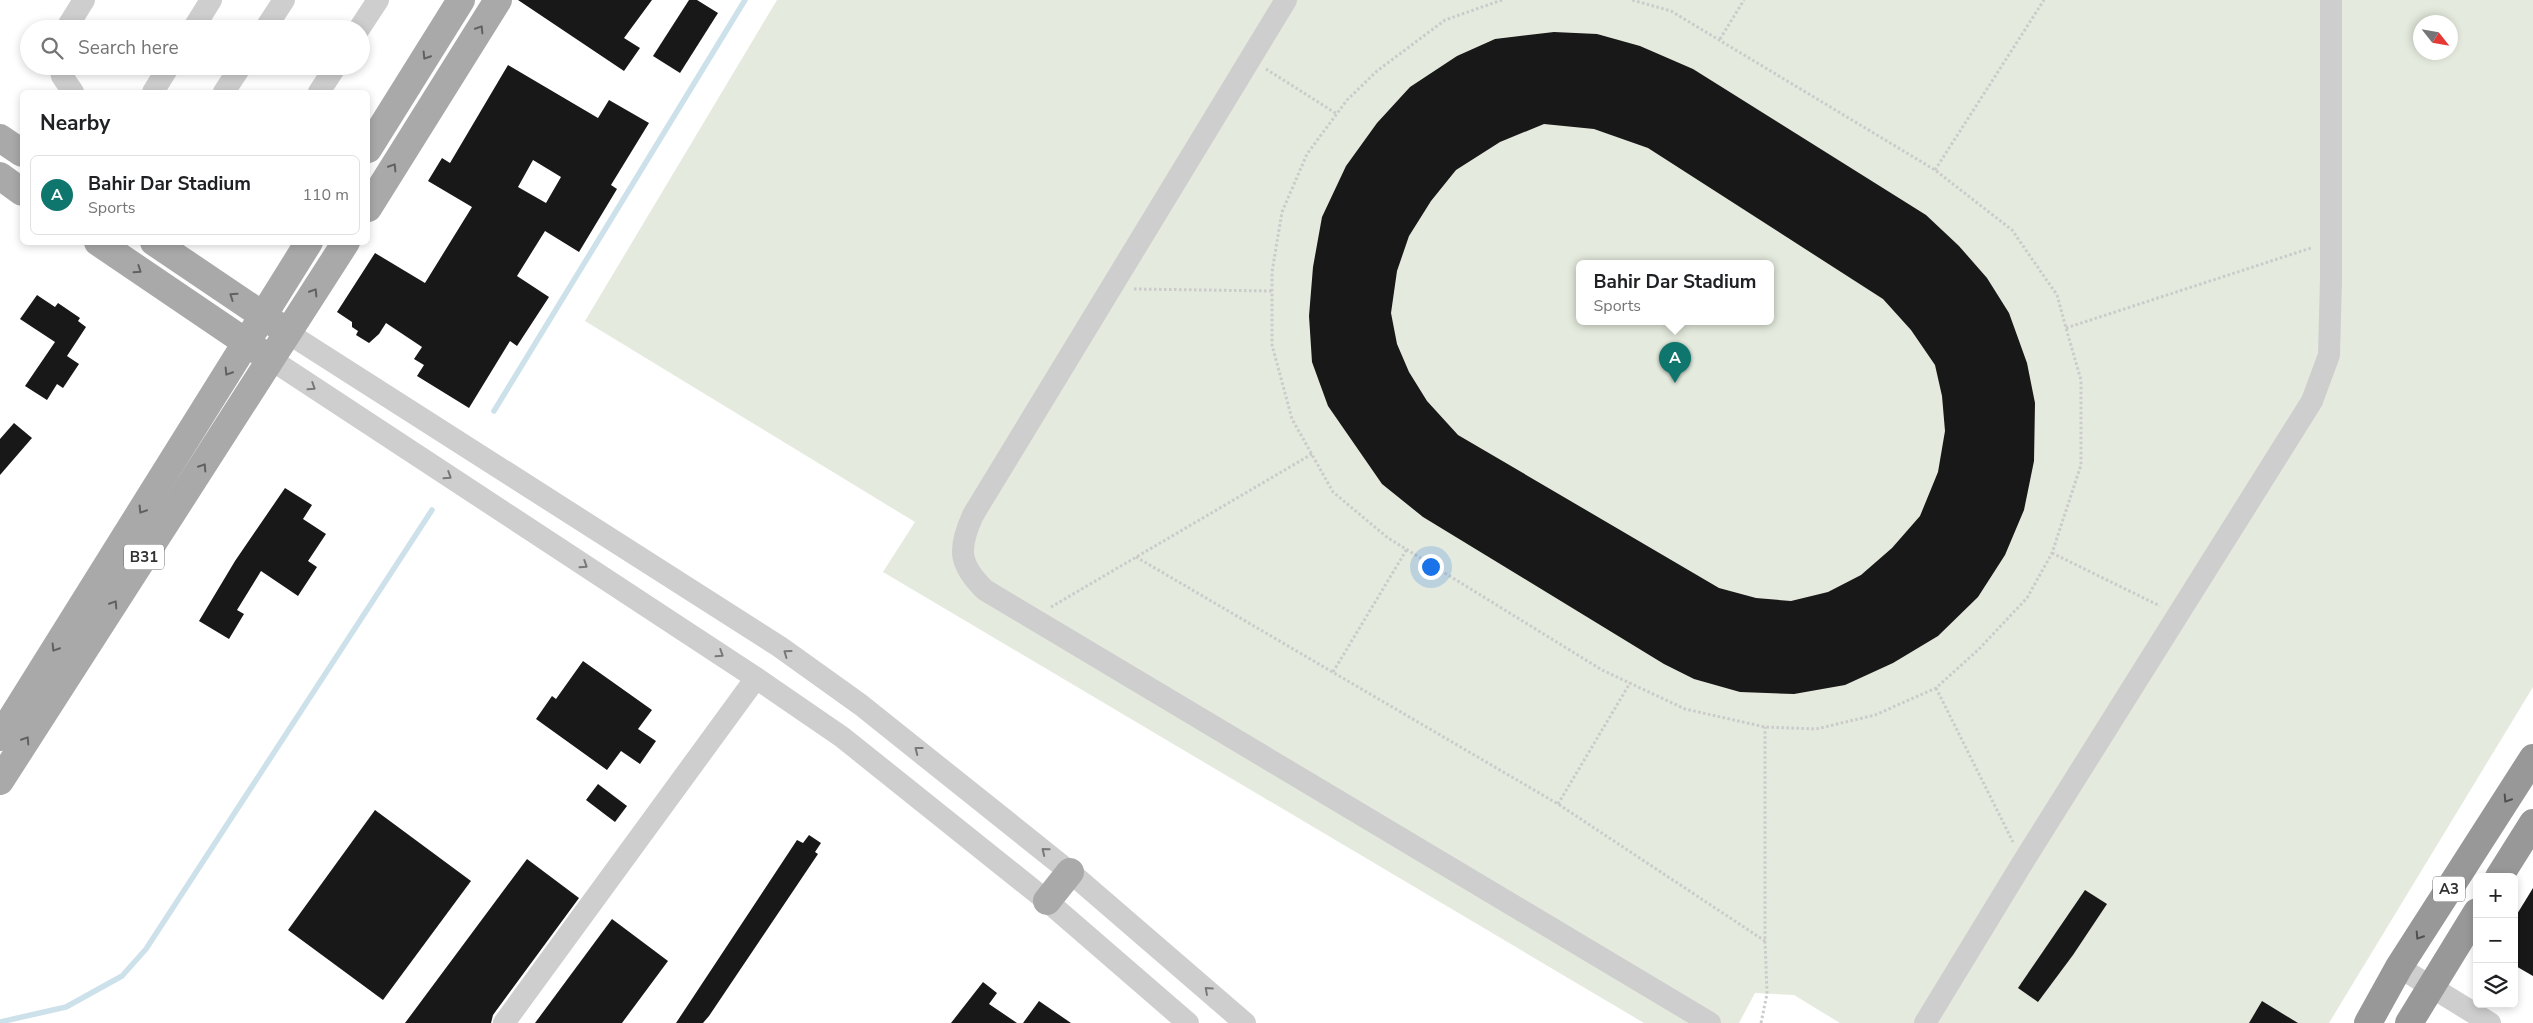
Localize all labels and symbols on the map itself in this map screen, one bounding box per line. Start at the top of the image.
north arrow [2413,15,2458,60]
one-way arrow [474,25,483,35]
one-way arrow [422,51,432,60]
one-way arrow [387,163,397,172]
one-way arrow [132,264,142,273]
one-way arrow [308,288,318,297]
one-way arrow [230,293,239,302]
pin: A [1659,342,1691,383]
one-way arrow [224,367,234,376]
one-way arrow [307,380,316,390]
one-way arrow [196,464,206,473]
one-way arrow [443,470,452,479]
one-way arrow [138,505,148,514]
road number: B31 [124,544,164,570]
your location [1418,554,1444,580]
one-way arrow [578,559,588,568]
one-way arrow [108,600,118,609]
one-way arrow [52,643,62,652]
one-way arrow [714,648,724,657]
one-way arrow [784,650,793,659]
one-way arrow [20,737,30,746]
one-way arrow [915,747,924,755]
one-way arrow [2503,793,2513,802]
one-way arrow [1041,848,1050,857]
road number: A3 [2433,876,2465,902]
one-way arrow [2416,930,2426,939]
one-way arrow [1205,987,1214,996]

